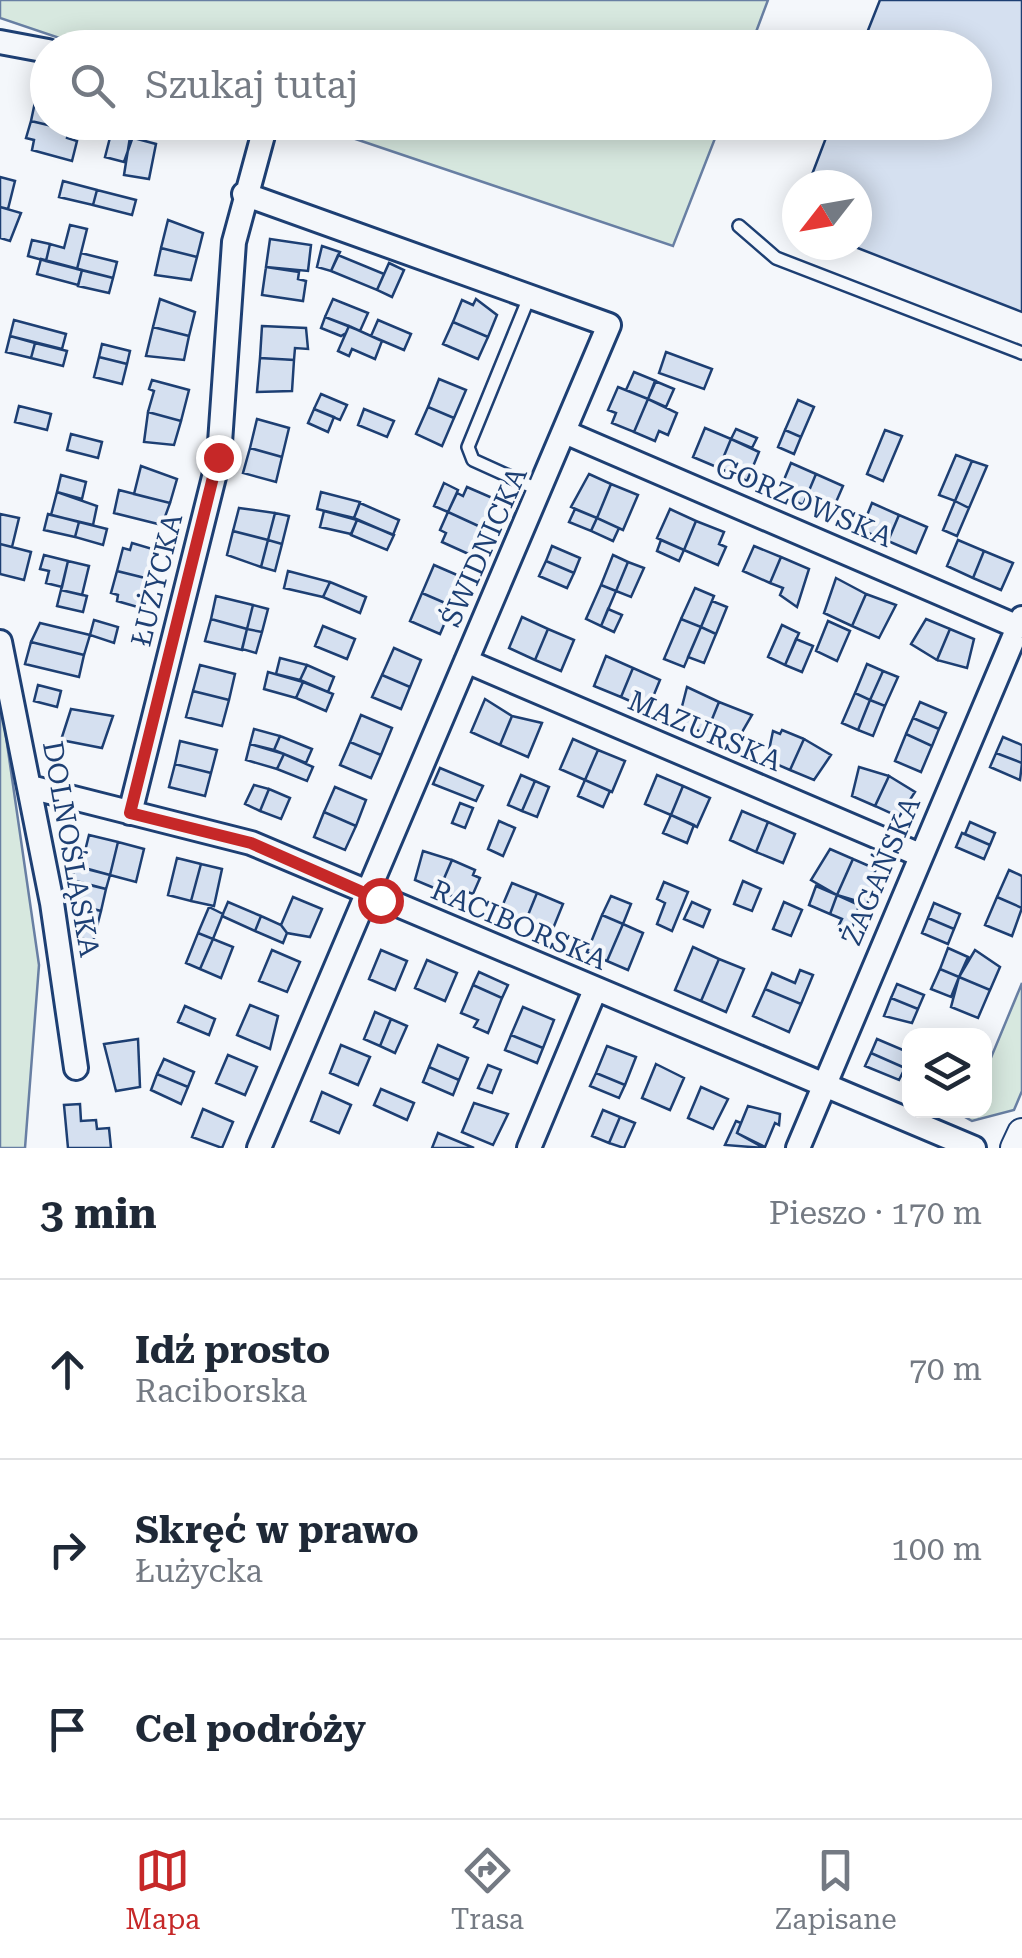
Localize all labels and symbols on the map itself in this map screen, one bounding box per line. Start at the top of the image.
north arrow [782,170,872,260]
route end [196,435,242,481]
street label: GORZOWSKA [711,450,898,554]
street label: ŚWIDNICKA [433,461,534,632]
street label: ŁUŻYCKA [125,510,190,650]
street label: MAZURSKA [623,684,787,778]
street label: DOLNOŚLĄSKA [36,738,107,960]
street label: ŻAGAŃSKA [834,791,927,950]
street label: RACIBORSKA [426,873,612,977]
route start [358,878,404,924]

